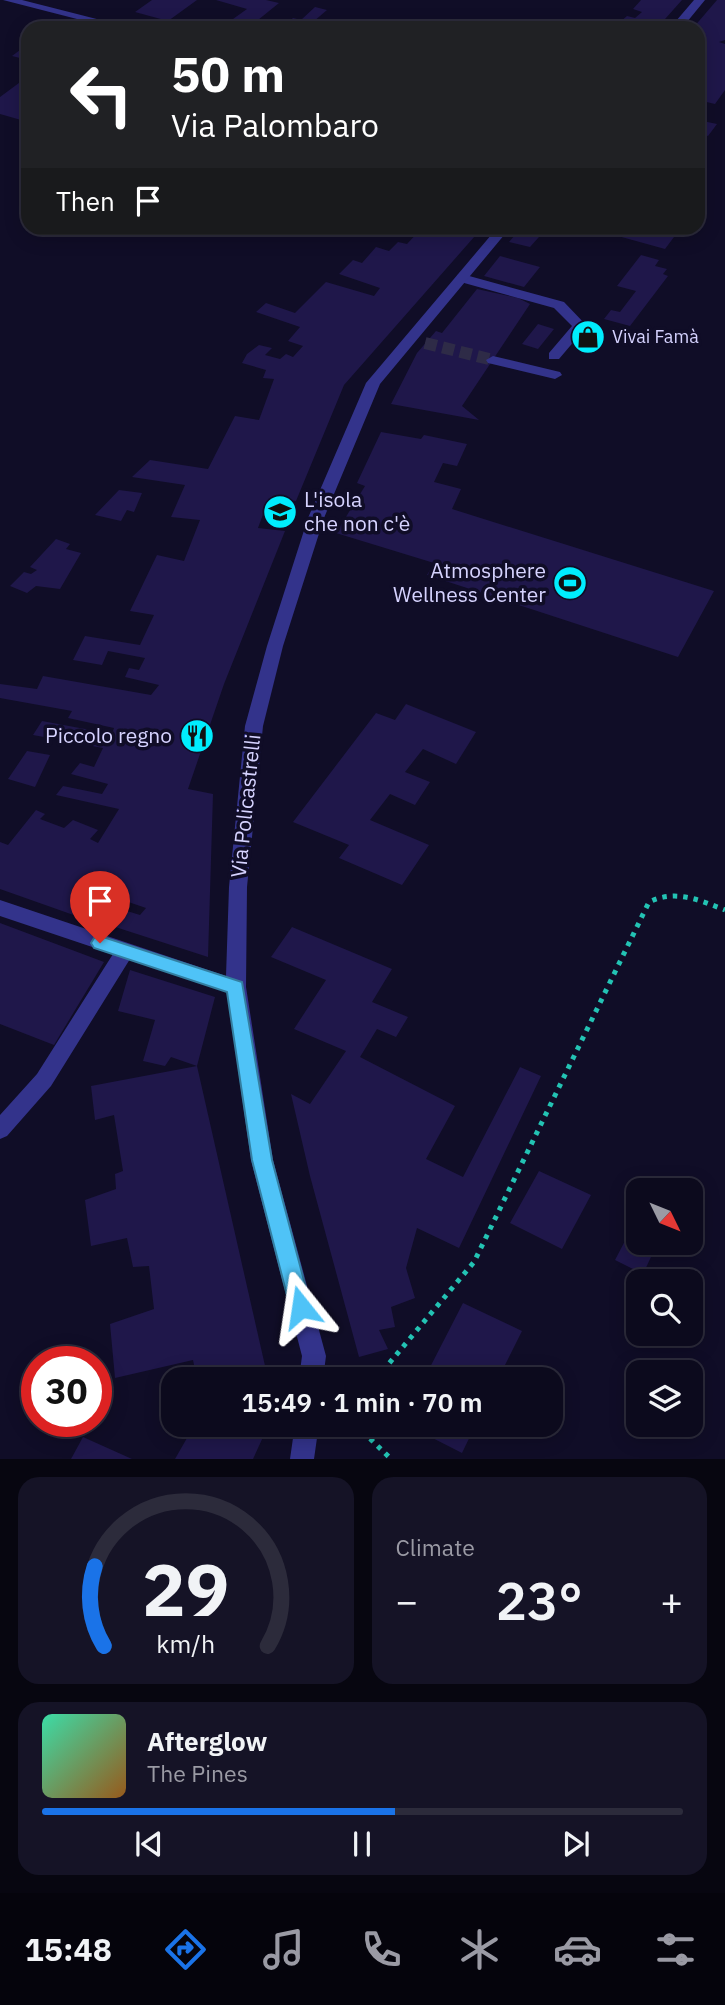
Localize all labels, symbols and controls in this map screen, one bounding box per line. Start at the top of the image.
text: 50 m [171,42,285,105]
icon: left [56,49,147,140]
text: Via Palombaro [171,104,379,146]
icon: arrive [129,182,167,220]
text: Then [56,184,115,218]
shop icon: Vivai Famà [569,318,607,356]
place label: Vivai Famà [612,325,699,348]
place label: L'isola che non c'è [304,485,410,537]
school or university icon: L'isola che non c'è [261,493,299,531]
place label: Atmosphere Wellness Center [393,556,546,608]
sports icon: Atmosphere Wellness Center [551,564,589,602]
restaurant icon: Piccolo regno [178,717,216,755]
place label: Piccolo regno [45,721,172,749]
street label: Via Policastrelli [224,733,266,879]
pin [70,871,130,943]
icon: arrive [81,882,119,920]
north arrow [626,1178,704,1255]
map controls [626,1178,703,1437]
button: search [626,1269,703,1346]
position arrow [264,1270,338,1344]
speed limit sign: 30 [21,1346,112,1437]
button: layers [626,1360,703,1437]
text: 15:49 · 1 min · 70 m [241,1385,483,1419]
text: Climate [396,1532,475,1562]
text: 29 [142,1542,229,1637]
text: 23° [496,1567,583,1634]
text: − [396,1576,418,1625]
text: + [660,1576,683,1625]
text: km/h [156,1627,215,1660]
text: Afterglow [147,1724,267,1758]
text: The Pines [147,1758,248,1788]
icon: previous [130,1825,168,1863]
icon: pause [343,1825,381,1863]
icon: next [557,1825,595,1863]
icon: directions [161,1925,210,1974]
icon: music [259,1925,308,1974]
icon: phone [357,1925,406,1974]
icon: climate [455,1925,504,1974]
icon: car [553,1925,602,1974]
icon: filters [651,1925,700,1974]
text: 15:48 [25,1928,112,1970]

